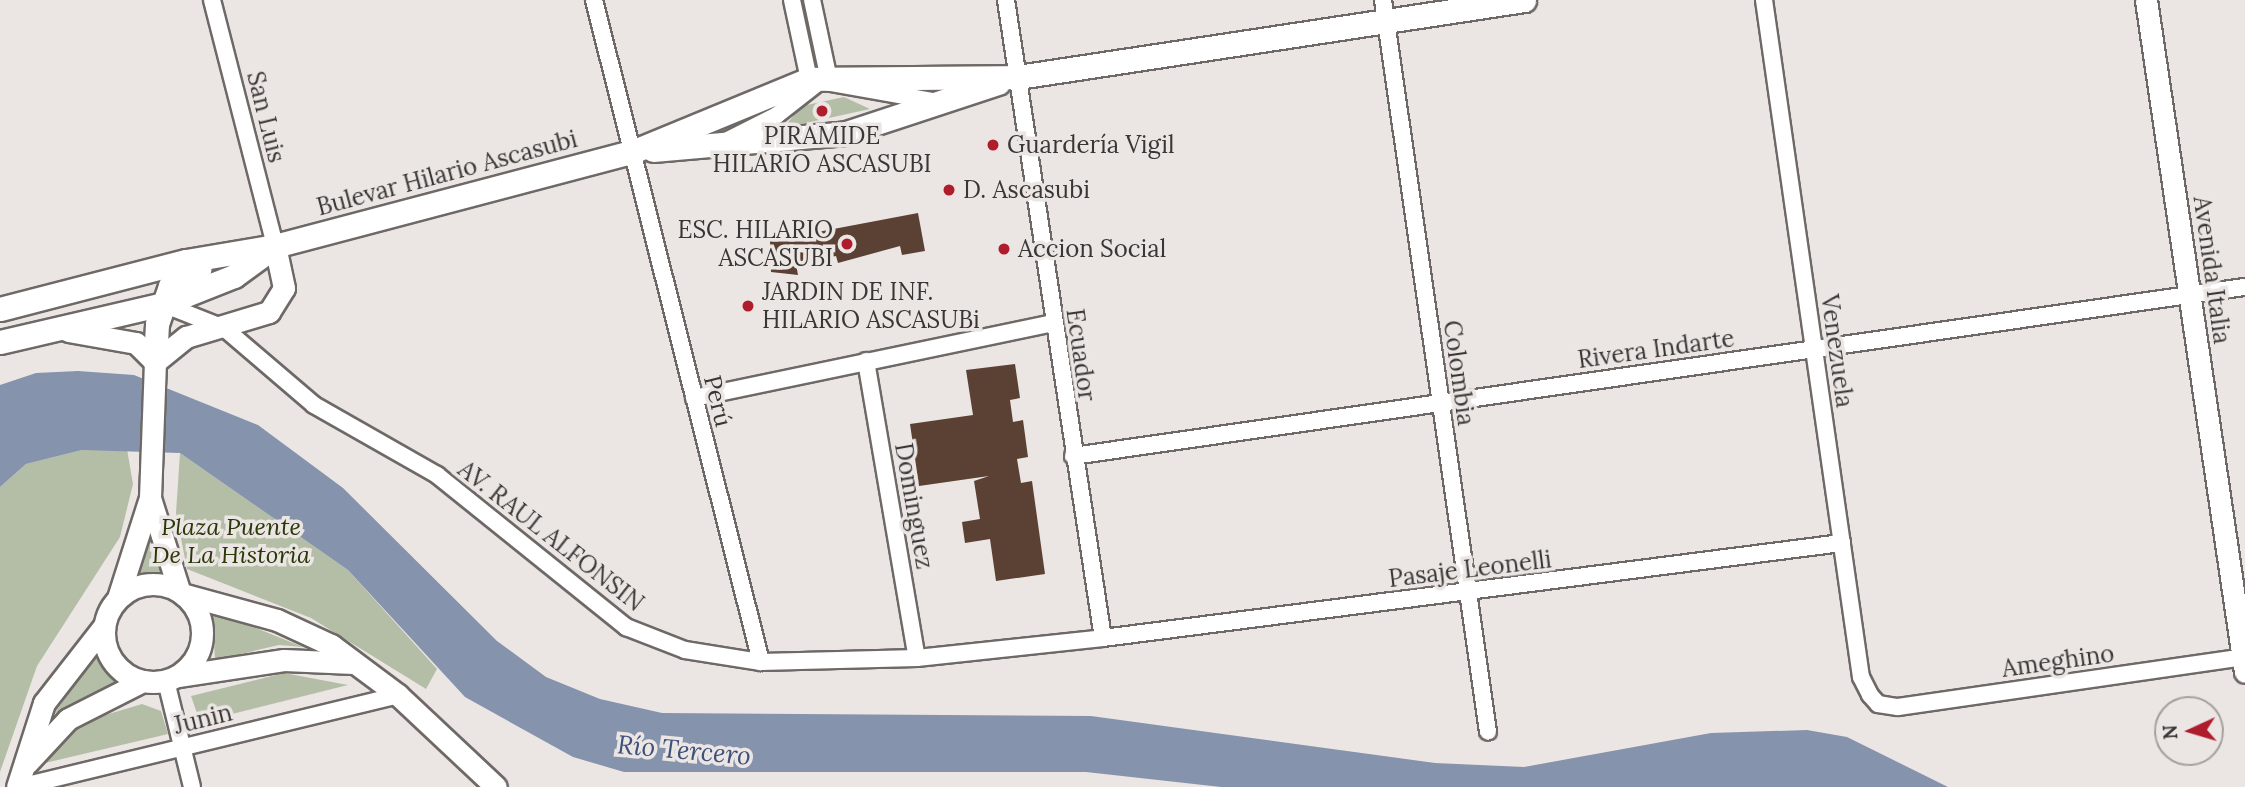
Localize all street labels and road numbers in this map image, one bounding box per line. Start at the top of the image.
street label: San Luis [241,68,291,166]
street label: Bulevar Hilario Ascasubi [314,124,580,222]
street label: Avenida Italia [2187,194,2237,346]
street label: Venezuela [1815,293,1859,409]
street label: Ecuador [1060,307,1102,403]
street label: Colombia [1437,319,1481,427]
street label: Rivera Indarte [1576,324,1736,374]
street label: Perú [698,372,738,430]
street label: Dominguez [889,441,939,571]
street label: AV. RAUL ALFONSIN [452,455,650,617]
street label: Pasaje Leonelli [1387,545,1553,593]
street label: Ameghino [2000,639,2116,683]
street label: Junin [171,698,235,740]

